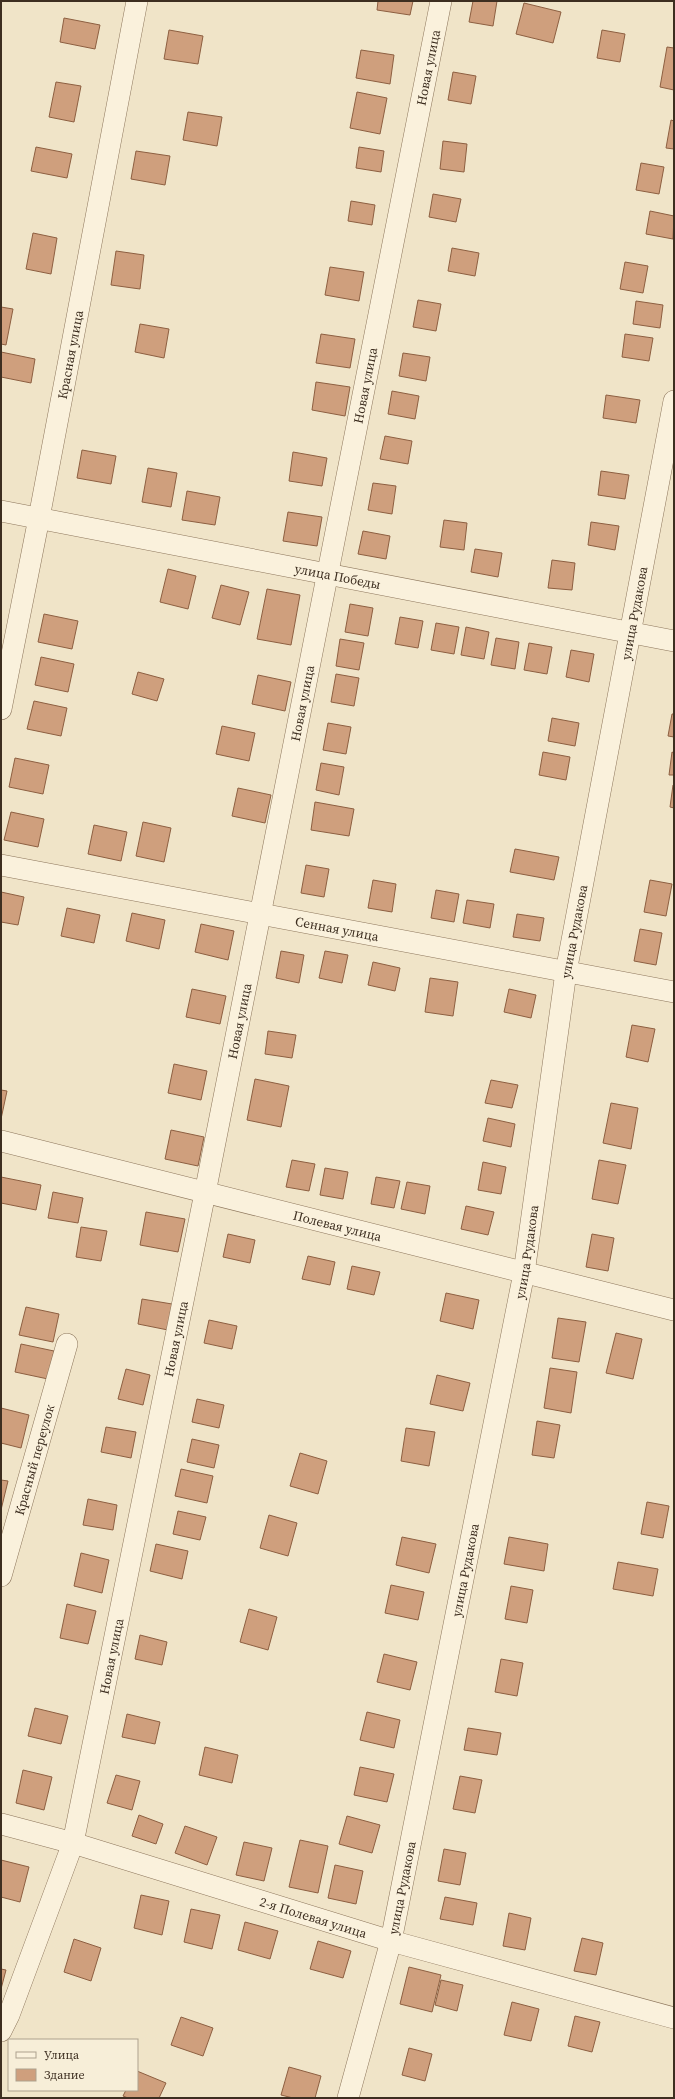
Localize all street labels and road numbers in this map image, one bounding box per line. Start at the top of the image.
street label: Новая улица [412,28,444,107]
street label: Красная улица [54,309,87,401]
street label: Новая улица [350,346,381,425]
street label: улица Победы [293,560,382,593]
street label: улица Рудакова [617,565,652,661]
street label: Новая улица [287,663,318,743]
street label: улица Рудакова [557,883,591,979]
street label: Сенная улица [294,913,380,945]
street label: Новая улица [224,981,255,1061]
street label: улица Рудакова [511,1204,542,1301]
street label: Полевая улица [291,1207,384,1245]
street label: Новая улица [160,1299,192,1378]
street label: Красный переулок [11,1402,58,1517]
street label: улица Рудакова [448,1522,483,1618]
street label: Новая улица [95,1617,127,1696]
street label: улица Рудакова [384,1839,420,1936]
street label: 2-я Полевая улица [258,1893,369,1942]

